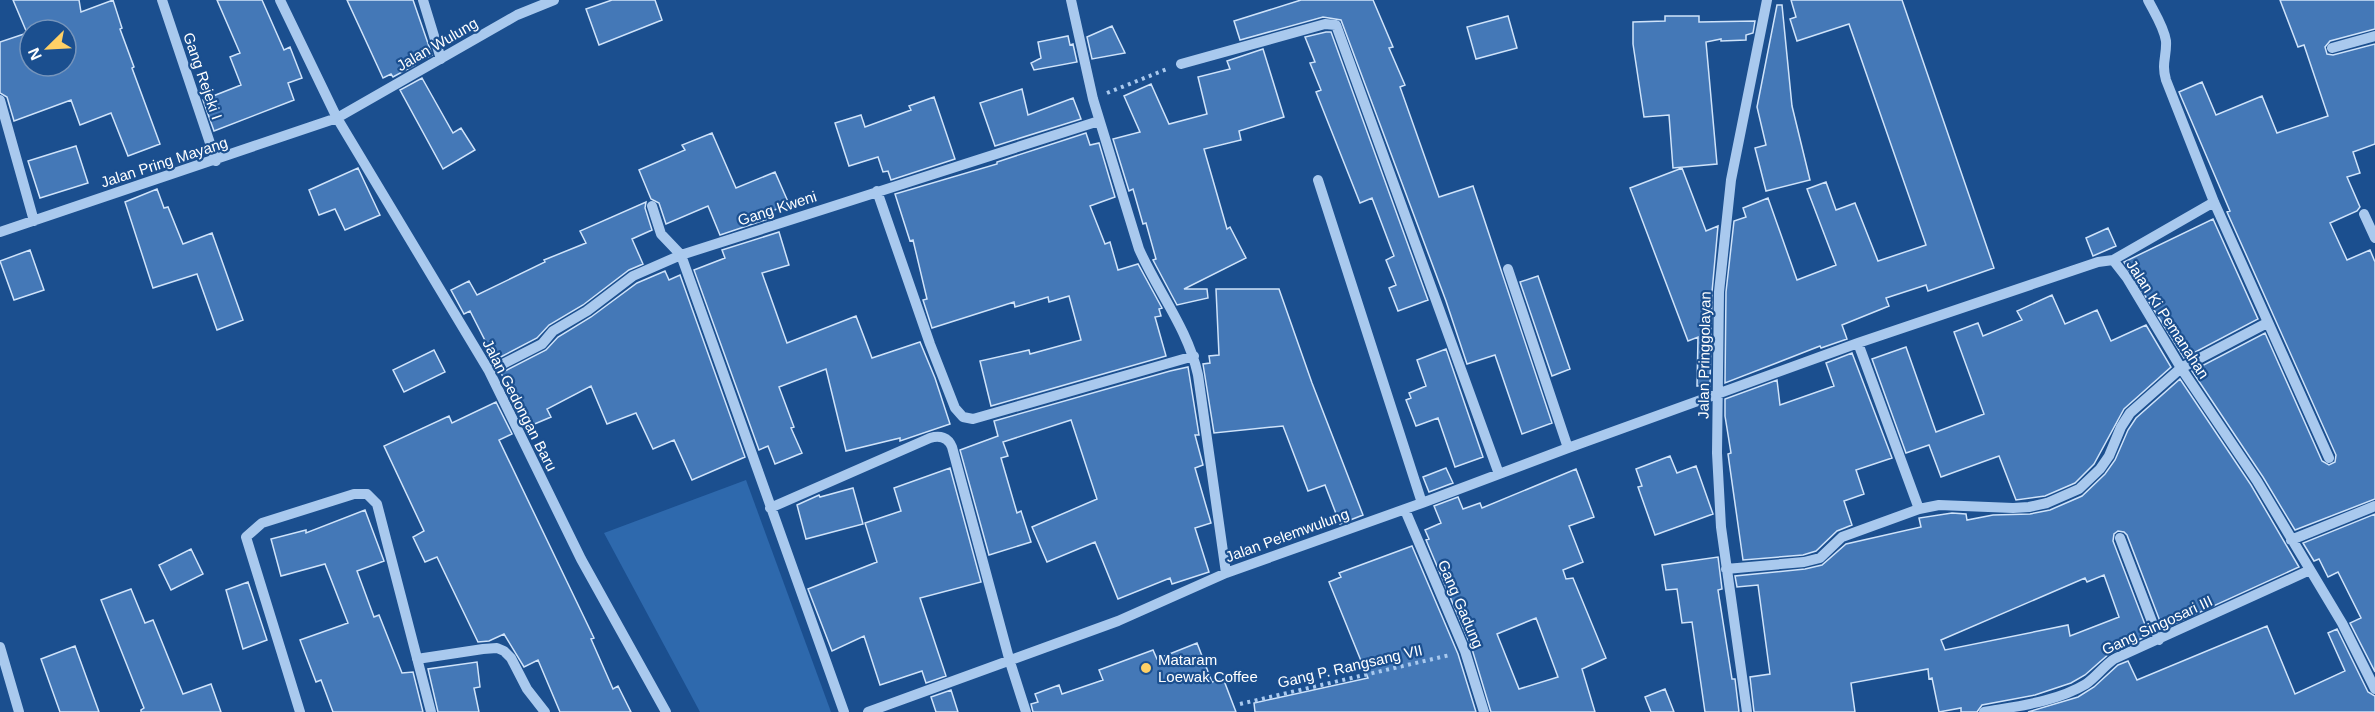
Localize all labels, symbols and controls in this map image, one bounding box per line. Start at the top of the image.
street label: Jalan Wulung [394,14,480,74]
north arrow [18,18,78,78]
street label: Gang Rejeki I [180,30,226,122]
text: N [25,45,45,63]
street label: Jalan Pring Mayang [98,133,230,191]
street label: Gang Kweni [736,187,818,229]
street label: Jalan Ki Pemanahan [2123,256,2213,382]
street label: Jalan Pringgolayan [1694,291,1714,419]
street label: Jalan Gedongan Baru [479,336,561,474]
street label: Jalan Pelemwulung [1223,505,1351,565]
street label: Gang Gadung [1435,557,1487,651]
street label: Gang Singosari III [2099,592,2215,658]
street label: Gang P. Rangsang VII [1276,641,1424,691]
place label: Mataram Loewak Coffee [1158,651,1258,685]
marker: Mataram Loewak Coffee [1139,661,1153,675]

